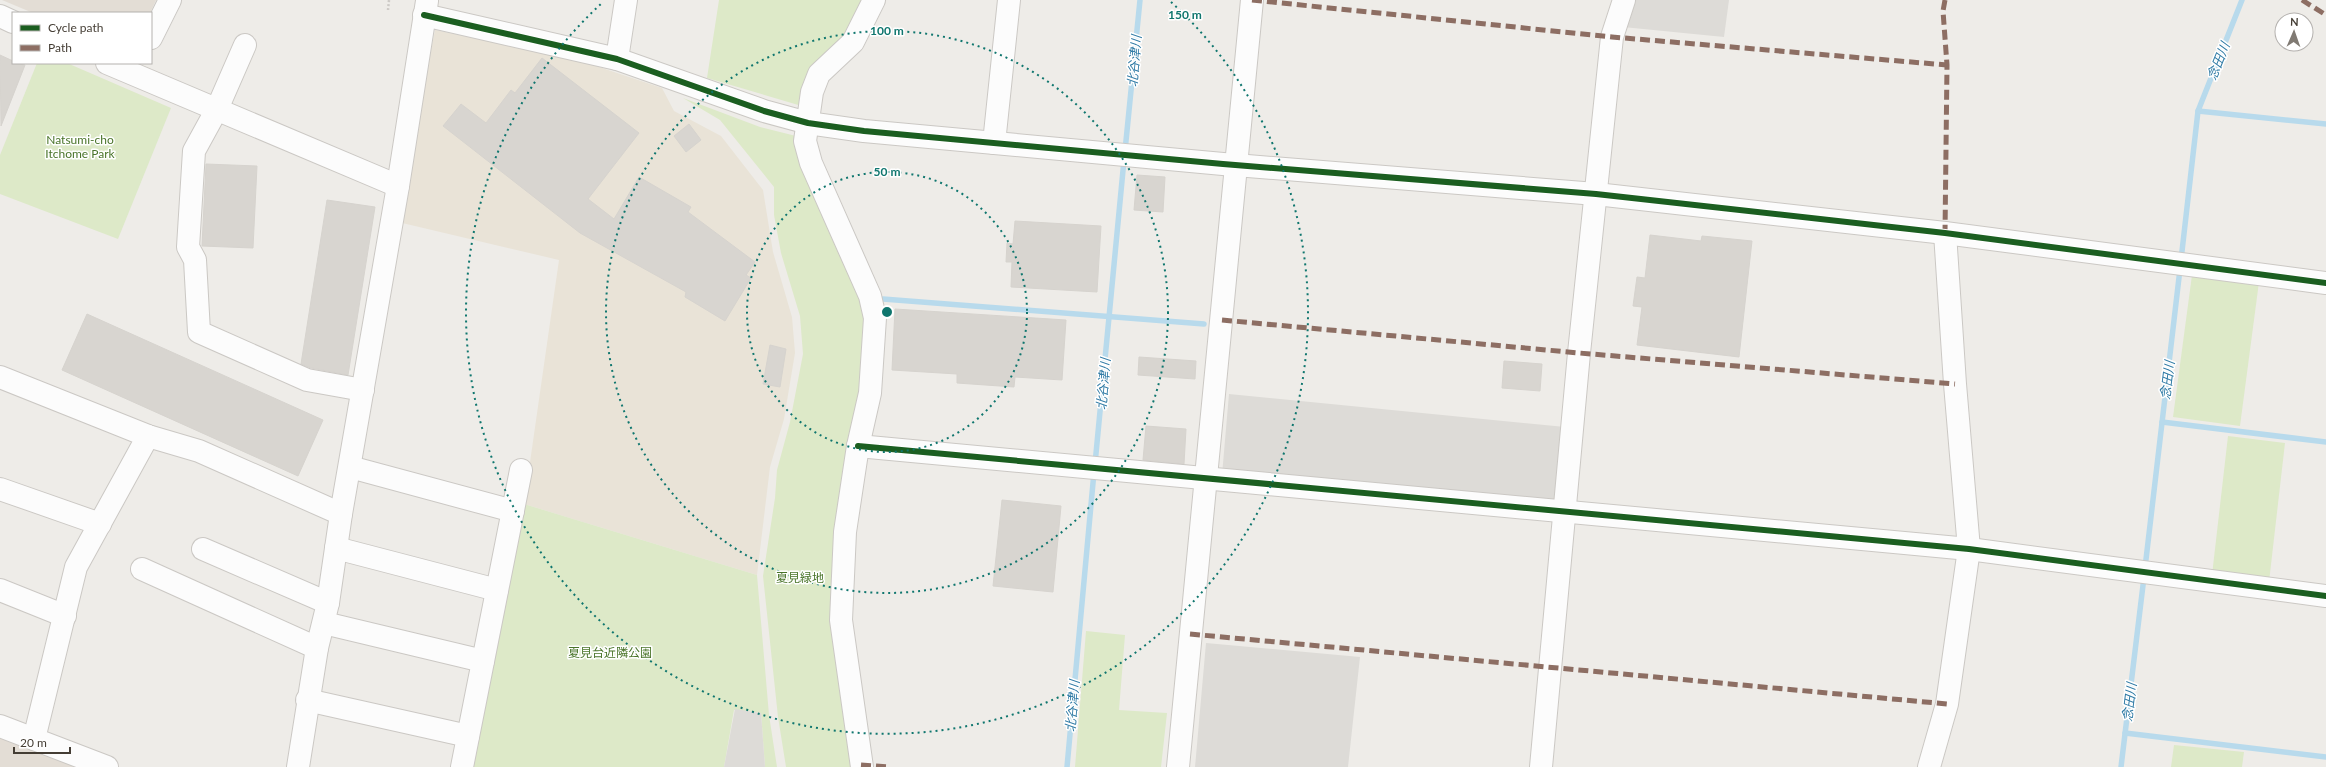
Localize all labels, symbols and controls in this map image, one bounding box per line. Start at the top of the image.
text: 150 m [1168,7,1202,22]
legend [12,12,152,64]
north arrow [2274,12,2314,52]
text: N [2290,15,2299,28]
text: Cycle path [48,20,103,35]
text: 100 m [870,23,904,38]
water label: 北谷津川 [1124,32,1144,88]
water label: 念田川 [2203,38,2233,82]
text: Path [48,40,72,55]
park label: Natsumi-cho Itchome Park [45,132,116,161]
text: 50 m [874,164,900,179]
centre of rings [880,305,894,319]
water label: 北谷津川 [1093,355,1113,411]
water label: 念田川 [2157,358,2178,400]
park label: 夏見緑地 [776,570,824,585]
park label: 夏見台近隣公園 [568,645,652,660]
water label: 北谷津川 [1062,677,1082,733]
water label: 念田川 [2119,680,2140,722]
scale bar [14,729,70,755]
text: 20 m [20,735,47,750]

